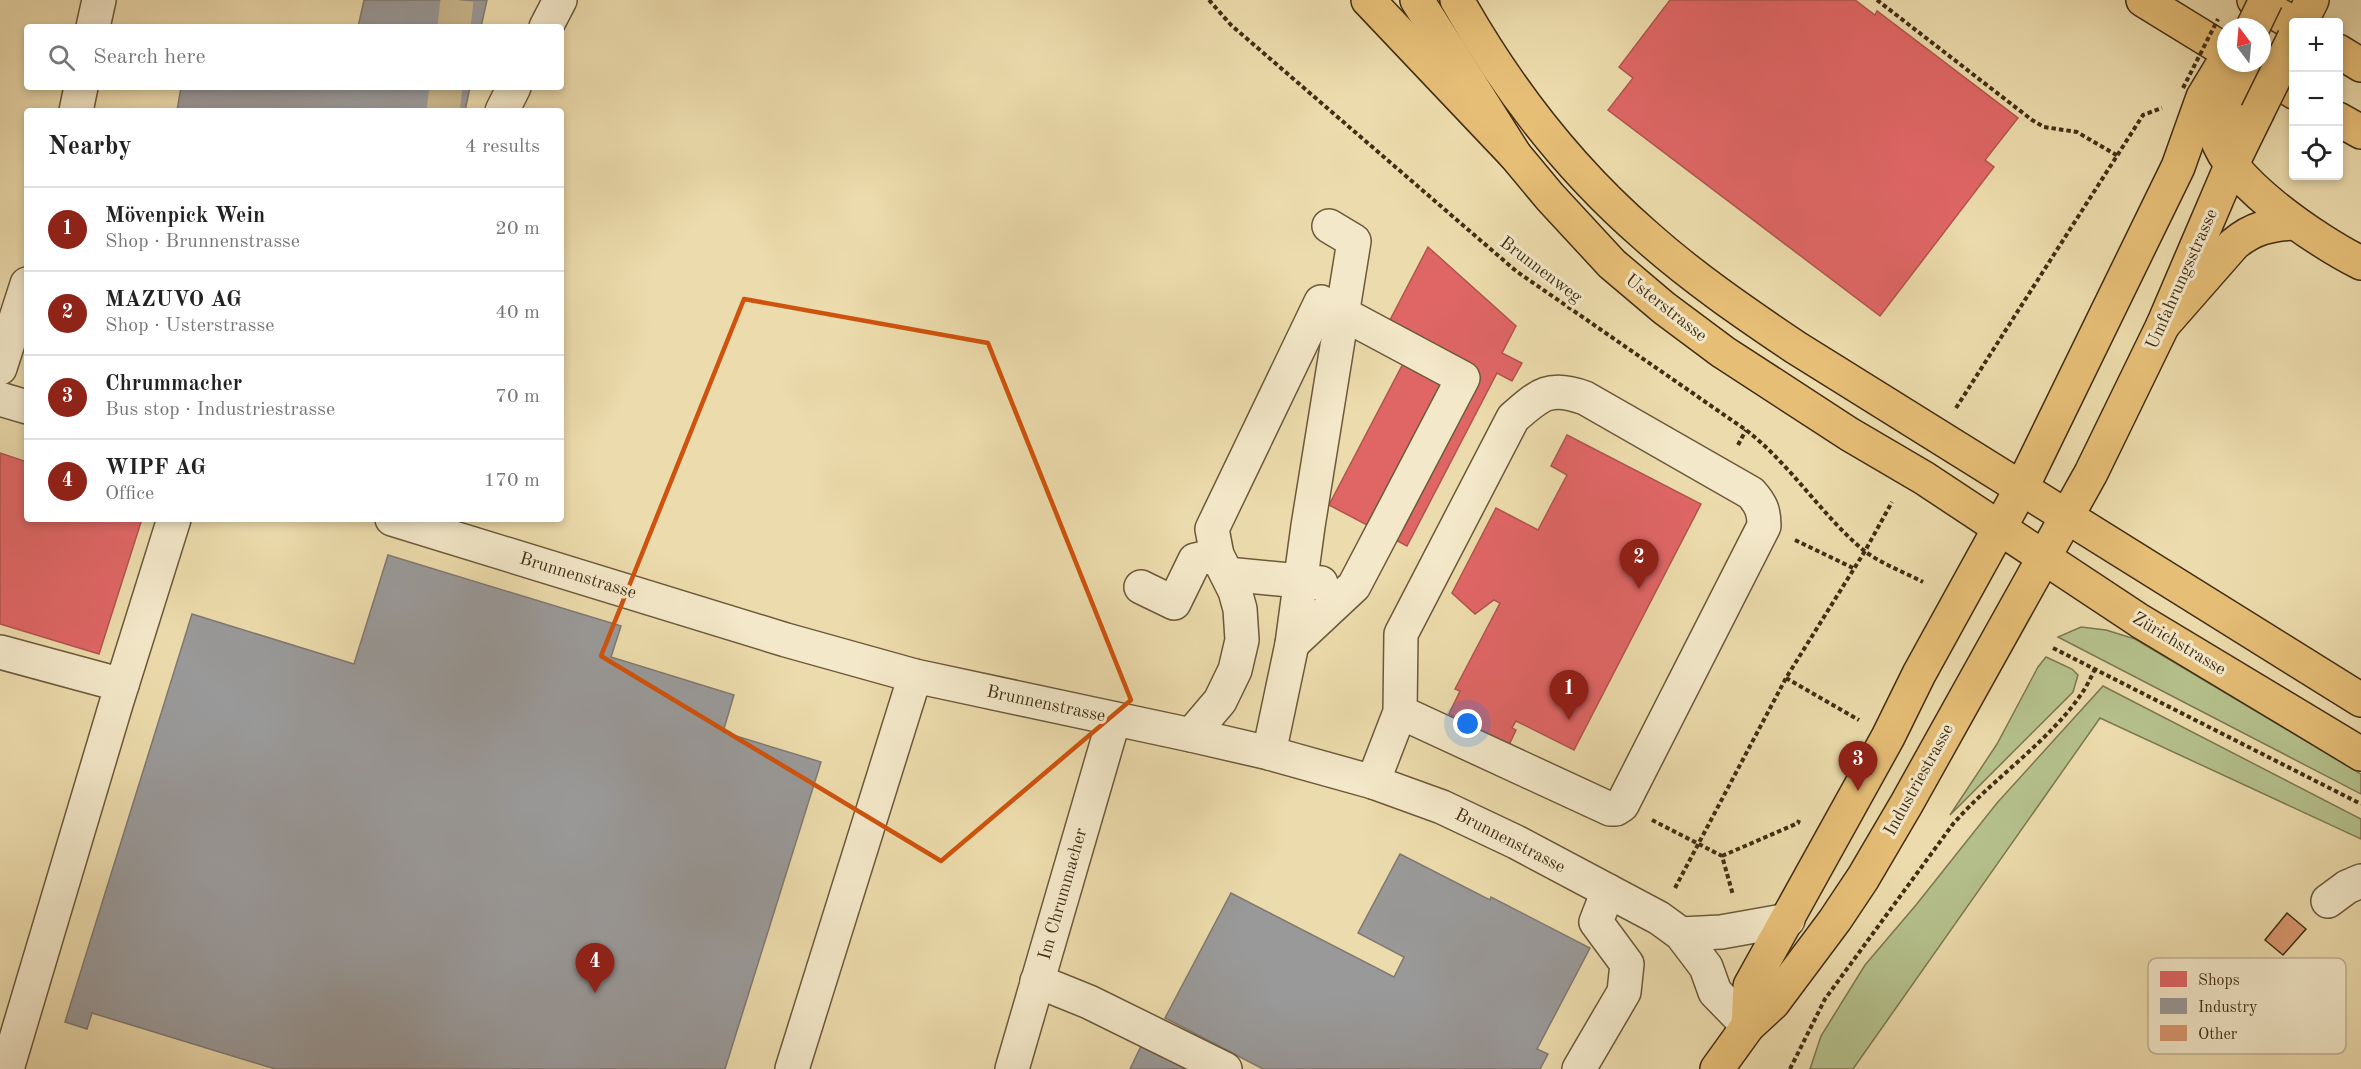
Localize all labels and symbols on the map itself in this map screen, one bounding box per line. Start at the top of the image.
north arrow [2217,18,2271,72]
street label: Umfahrungsstrasse [2143,206,2221,352]
street label: Brunnenweg [1496,233,1586,307]
street label: Usterstrasse [1622,271,1710,345]
pin: 2 [1620,540,1658,589]
street label: Brunnenstrasse [517,550,639,602]
street label: Zürichstrasse [2129,609,2229,679]
pin: 1 [1550,670,1588,720]
street label: Brunnenstrasse [985,683,1107,725]
your location [1453,709,1482,738]
street label: Industriestrasse [1881,721,1957,839]
pin: 3 [1838,742,1878,791]
street label: Brunnenstrasse [1452,805,1568,877]
street label: Im Chrummacher [1036,826,1091,962]
pin: 4 [576,944,614,993]
legend [2148,958,2346,1054]
text: Shops [2198,973,2240,989]
text: Industry [2198,1000,2258,1016]
text: Other [2198,1027,2238,1043]

